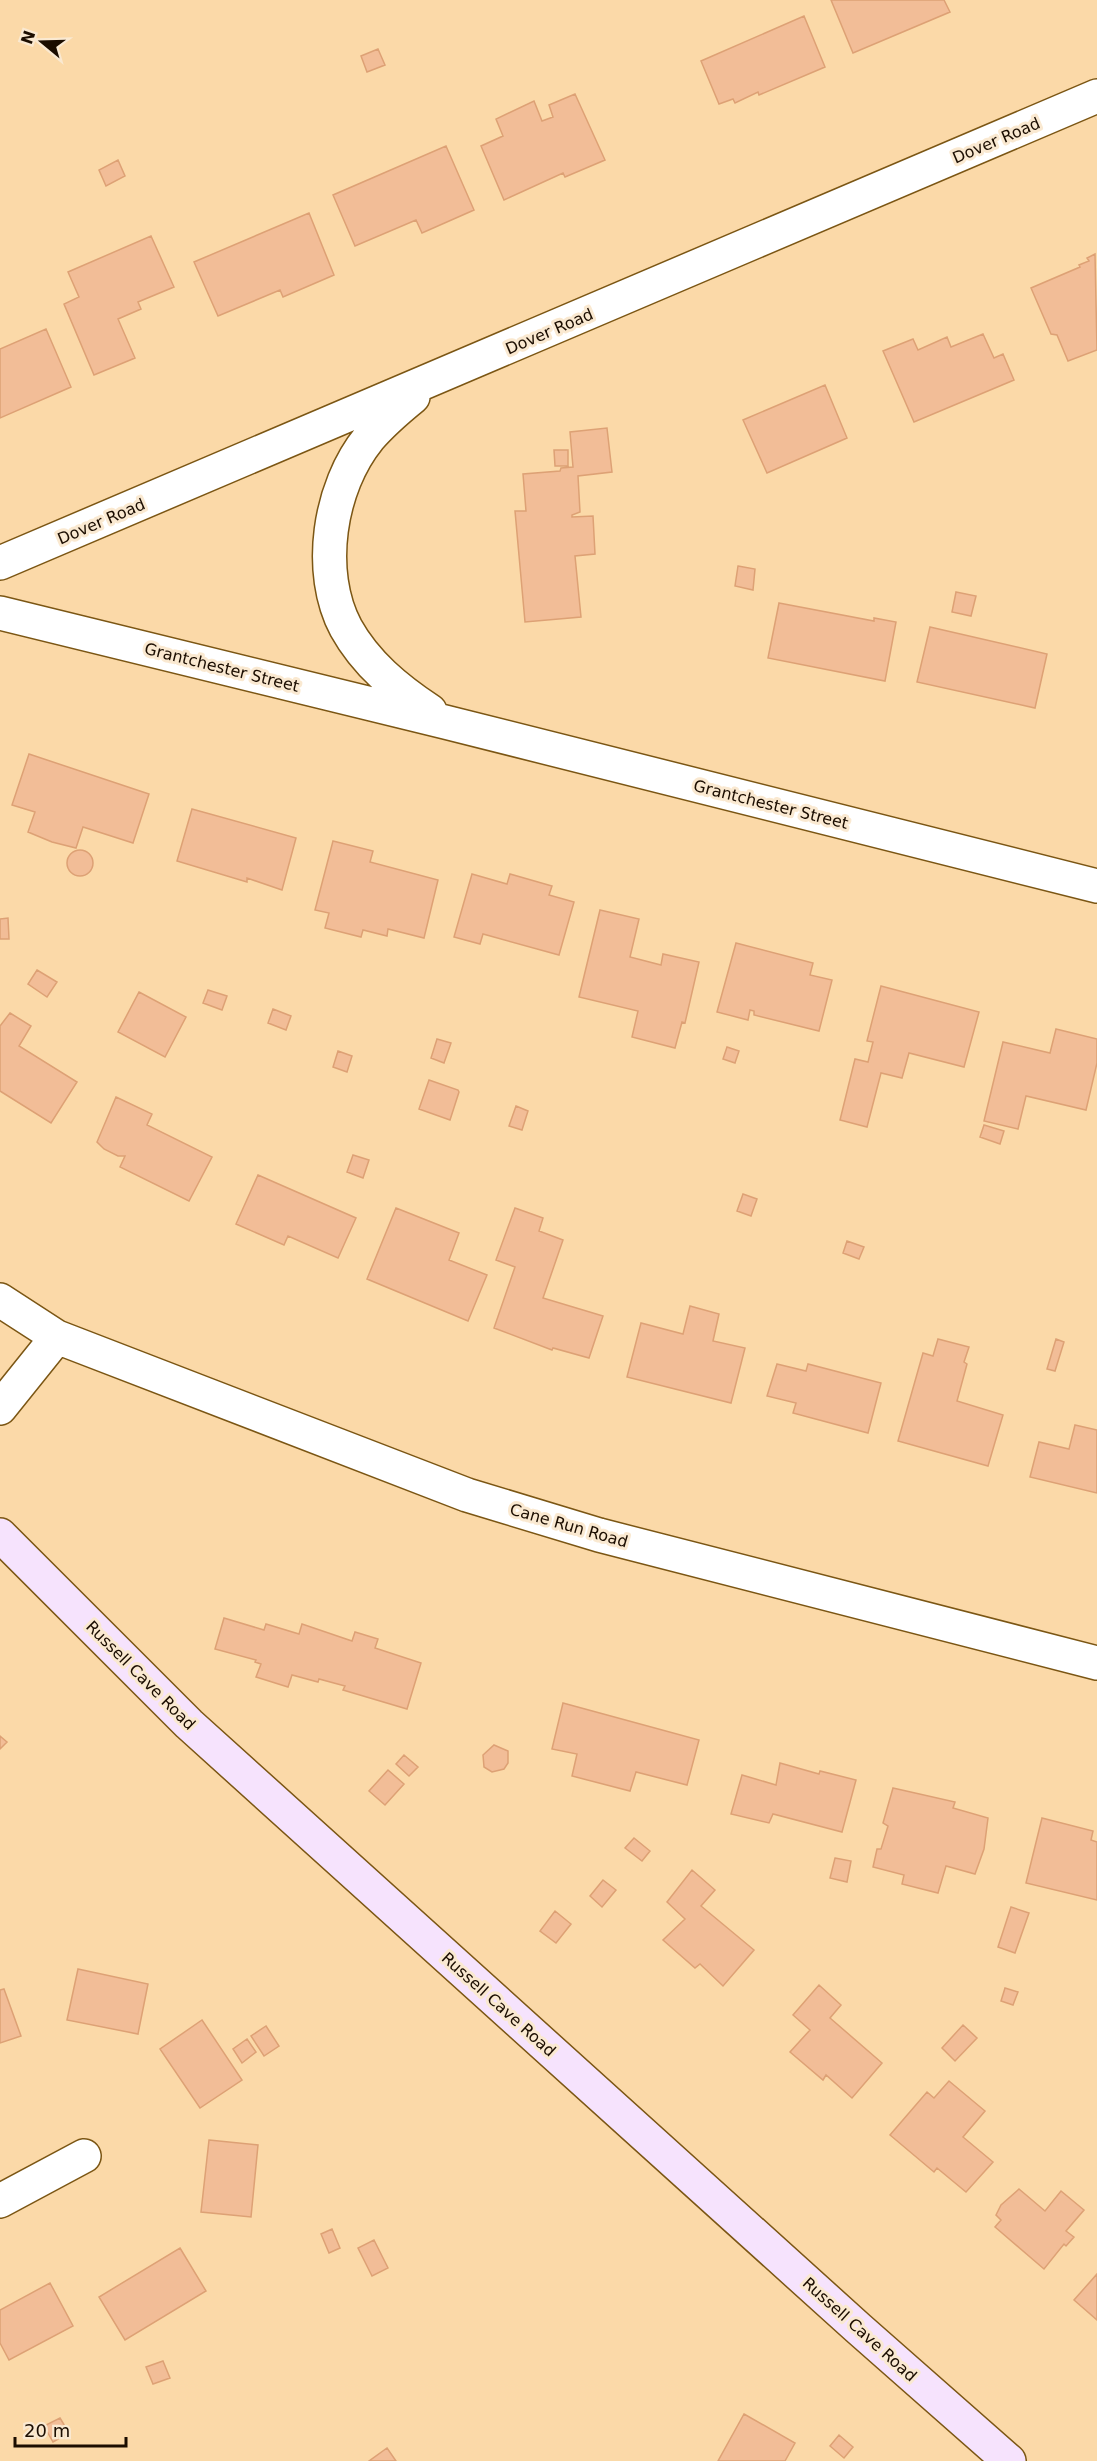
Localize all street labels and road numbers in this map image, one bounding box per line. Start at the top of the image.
street label: Dover Road [950,114,1043,167]
street label: Dover Road [503,305,596,358]
street label: Dover Road [55,495,148,548]
street label: Grantchester Street [143,639,301,696]
street label: Grantchester Street [692,776,850,833]
street label: Cane Run Road [508,1500,630,1551]
street label: Russell Cave Road [82,1617,199,1734]
street label: Russell Cave Road [438,1948,559,2060]
street label: Russell Cave Road [799,2273,920,2385]

